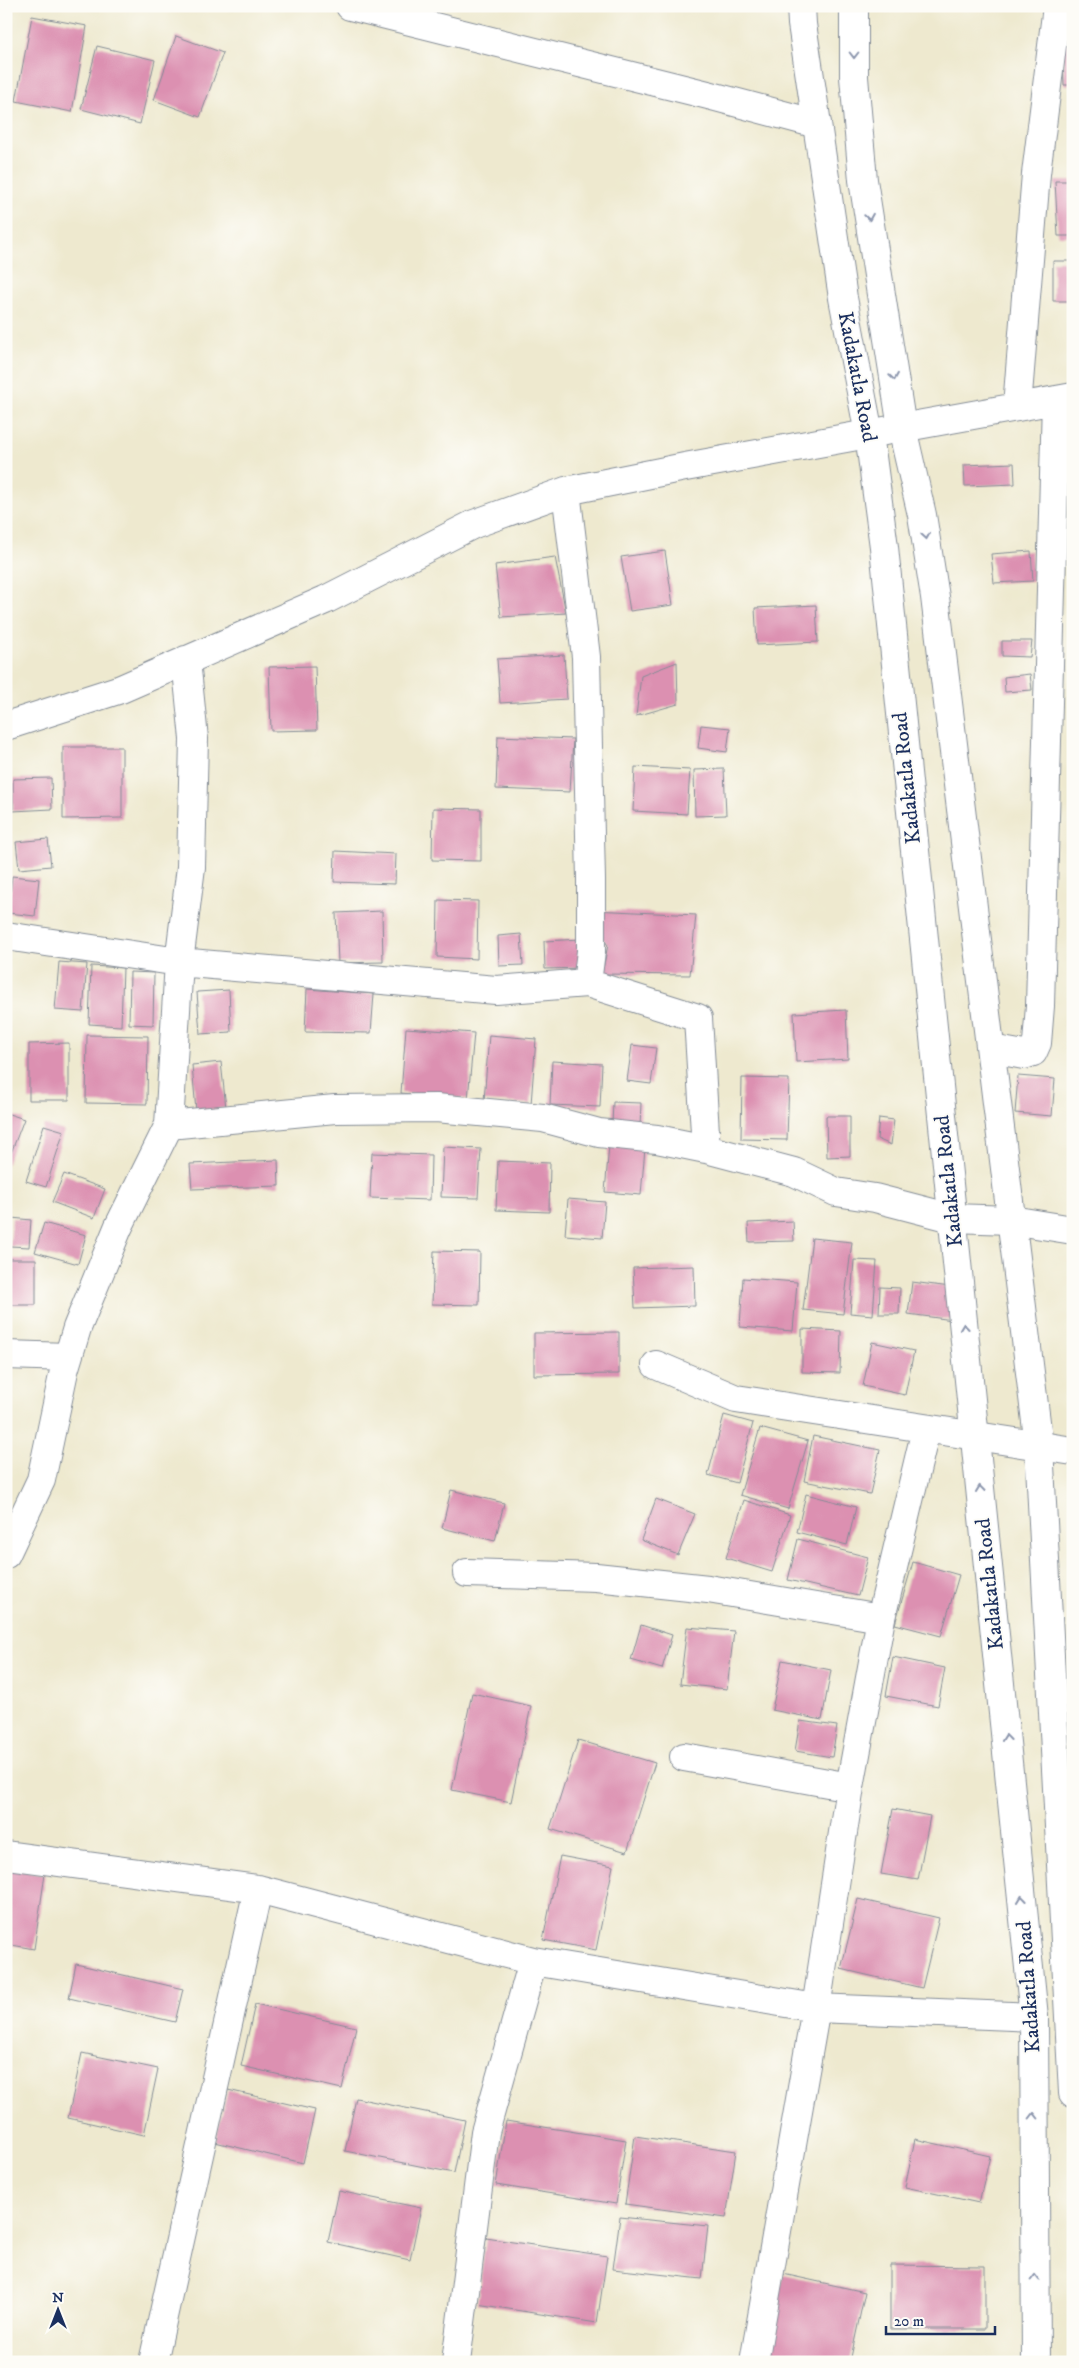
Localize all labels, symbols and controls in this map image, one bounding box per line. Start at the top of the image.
one-way arrow [849,52,859,59]
one-way arrow [863,212,873,221]
street label: Kadakatla Road [832,310,882,445]
one-way arrow [889,373,899,381]
one-way arrow [920,532,930,541]
street label: Kadakatla Road [887,710,927,845]
street label: Kadakatla Road [929,1113,969,1248]
one-way arrow [958,1323,969,1331]
one-way arrow [975,1485,986,1493]
street label: Kadakatla Road [970,1516,1010,1651]
one-way arrow [1001,1733,1012,1741]
one-way arrow [1017,1895,1028,1903]
street label: Kadakatla Road [1011,1920,1047,2054]
one-way arrow [1029,2111,1039,2119]
one-way arrow [1030,2274,1040,2282]
north arrow [32,2286,82,2336]
text: N [52,2289,64,2307]
scale bar [886,2303,995,2335]
text: 20 m [894,2312,924,2331]

